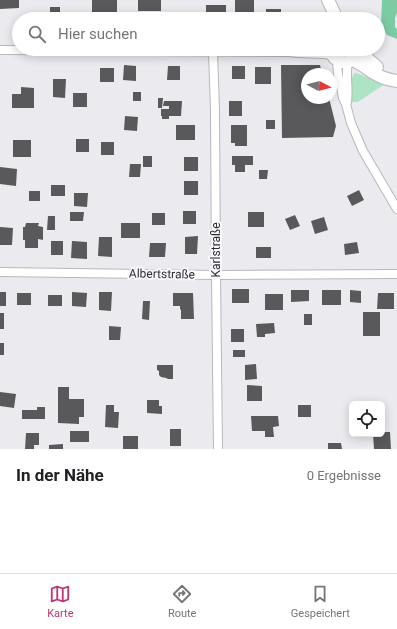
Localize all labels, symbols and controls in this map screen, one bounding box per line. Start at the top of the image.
search box [12,12,385,56]
icon: search [26,23,48,45]
text: Hier suchen [58,25,137,43]
north arrow [301,68,337,104]
street label: Karlstraße [209,222,223,278]
street label: Albertstraße [129,266,195,282]
map controls [349,401,385,437]
button: locate [349,401,385,437]
text: In der Nähe [16,465,104,485]
text: 0 Ergebnisse [307,468,381,483]
tab: Karte [47,583,74,620]
tab: Route [168,583,196,620]
tab: Gespeichert [291,583,350,620]

